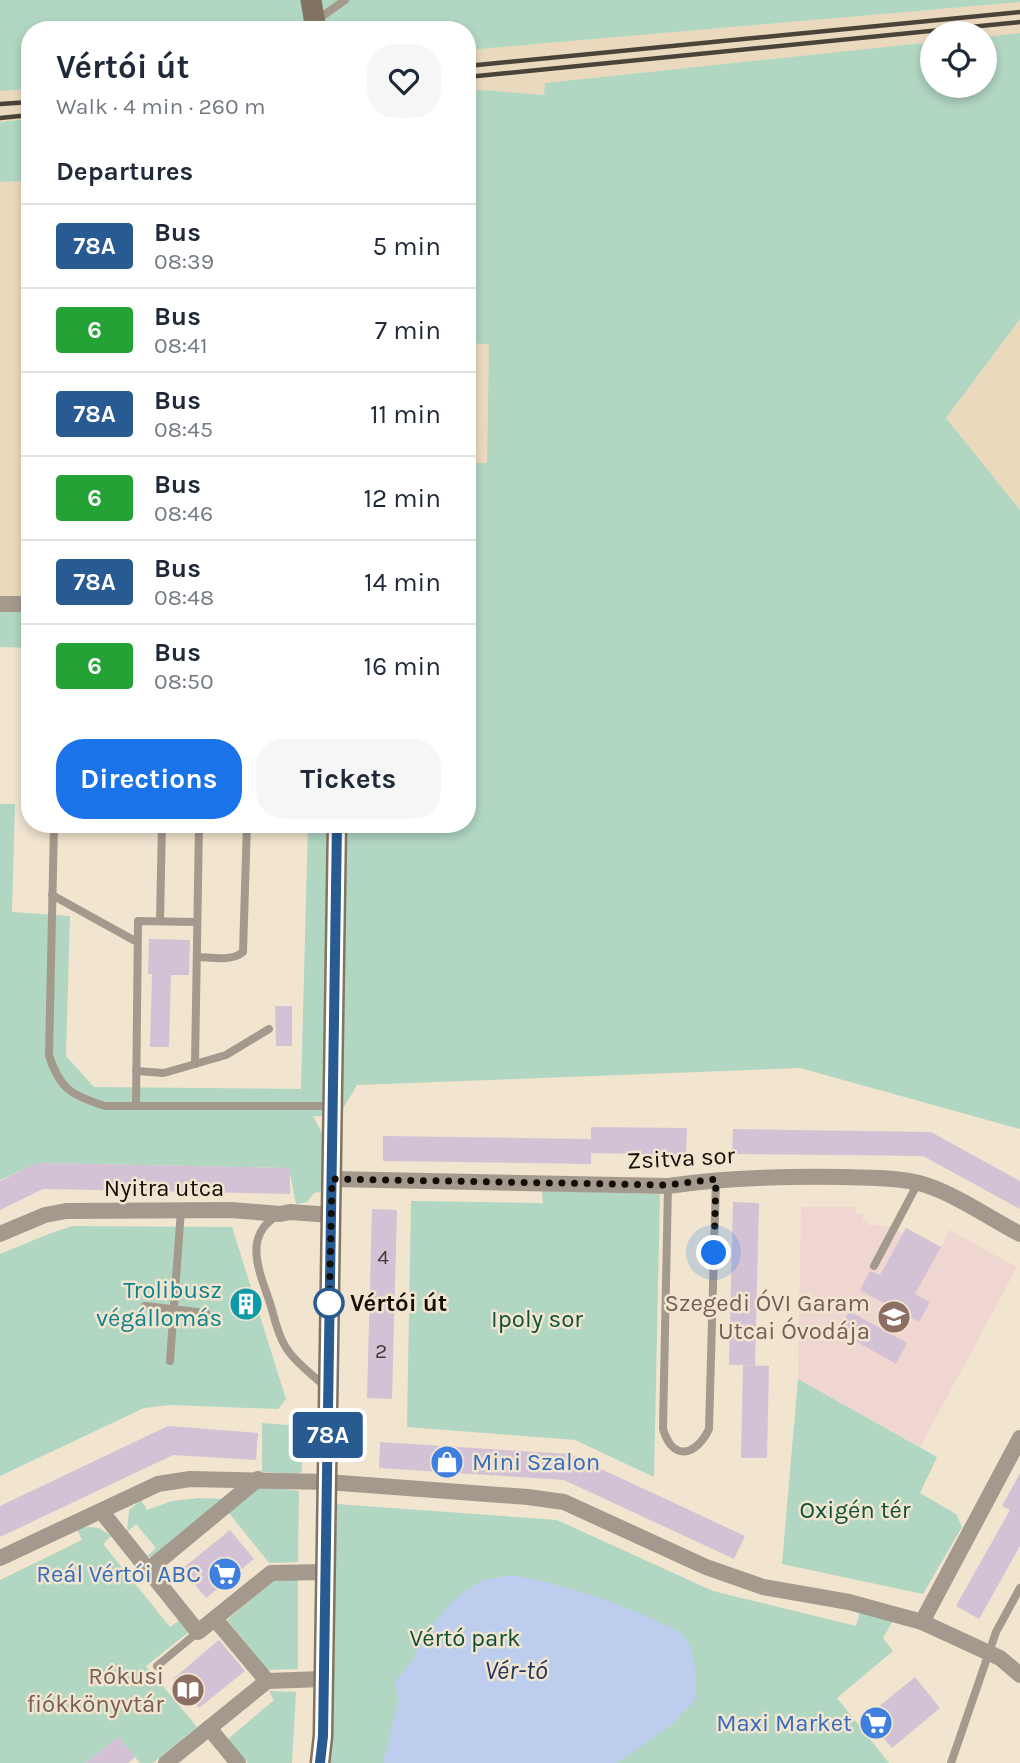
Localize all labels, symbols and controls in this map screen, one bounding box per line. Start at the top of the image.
map controls [920,21,997,98]
button: locate [920,21,997,98]
button: heart [367,44,441,118]
text: Vértói út [56,48,190,86]
text: Walk · 4 min · 260 m [56,93,266,120]
text: Departures [56,156,193,187]
text: Bus [154,217,201,248]
text: 5 min [372,231,441,262]
text: 78A [73,232,116,260]
text: 08:39 [154,248,214,275]
text: Bus [154,301,201,332]
text: 7 min [375,315,441,346]
text: 6 [87,316,102,344]
text: 08:41 [154,332,208,359]
text: Bus [154,385,201,416]
text: 11 min [370,399,441,430]
text: 78A [73,400,116,428]
text: 08:45 [154,416,213,443]
text: Bus [154,469,201,500]
text: 12 min [363,483,441,514]
text: 6 [87,484,102,512]
text: 08:46 [154,500,213,527]
text: Bus [154,553,201,584]
text: 14 min [364,567,441,598]
text: 78A [73,568,116,596]
text: 08:48 [154,584,214,611]
text: Bus [154,637,201,668]
text: 16 min [364,651,441,682]
text: 6 [87,652,102,680]
text: 08:50 [154,668,214,695]
button: Directions [56,739,242,819]
button: Tickets [256,739,441,819]
street label: Zsitva sor [626,1141,736,1175]
street label: Nyitra utca [104,1174,224,1202]
your location [696,1235,731,1270]
house number: 4 [377,1245,389,1269]
place label: Trolibusz végállomás [96,1276,222,1332]
building icon: Trolibusz végállomás [227,1285,265,1323]
marker: Vértói út [314,1288,344,1318]
place label: Vértói út [350,1289,447,1317]
place label: Szegedi ÓVI Garam Utcai Óvodája [665,1289,870,1345]
school or university icon: Szegedi ÓVI Garam Utcai Óvodája [875,1298,913,1336]
park label: Ipoly sor [491,1305,583,1333]
house number: 2 [375,1339,387,1363]
line badge: 78A [288,1412,368,1458]
text: 78A [307,1421,349,1449]
shop icon: Mini Szalon [428,1443,466,1481]
place label: Mini Szalon [472,1448,600,1476]
park label: Oxigén tér [799,1496,911,1524]
supermarket icon: Reál Vértói ABC [206,1555,244,1593]
place label: Reál Vértói ABC [36,1560,201,1588]
park label: Vértó park [409,1624,521,1652]
water label: Vér-tó [484,1655,548,1686]
place label: Rókusi fiókkönyvtár [27,1662,164,1718]
library icon: Rókusi fiókkönyvtár [169,1671,207,1709]
supermarket icon: Maxi Market [857,1704,895,1742]
place label: Maxi Market [716,1709,852,1737]

